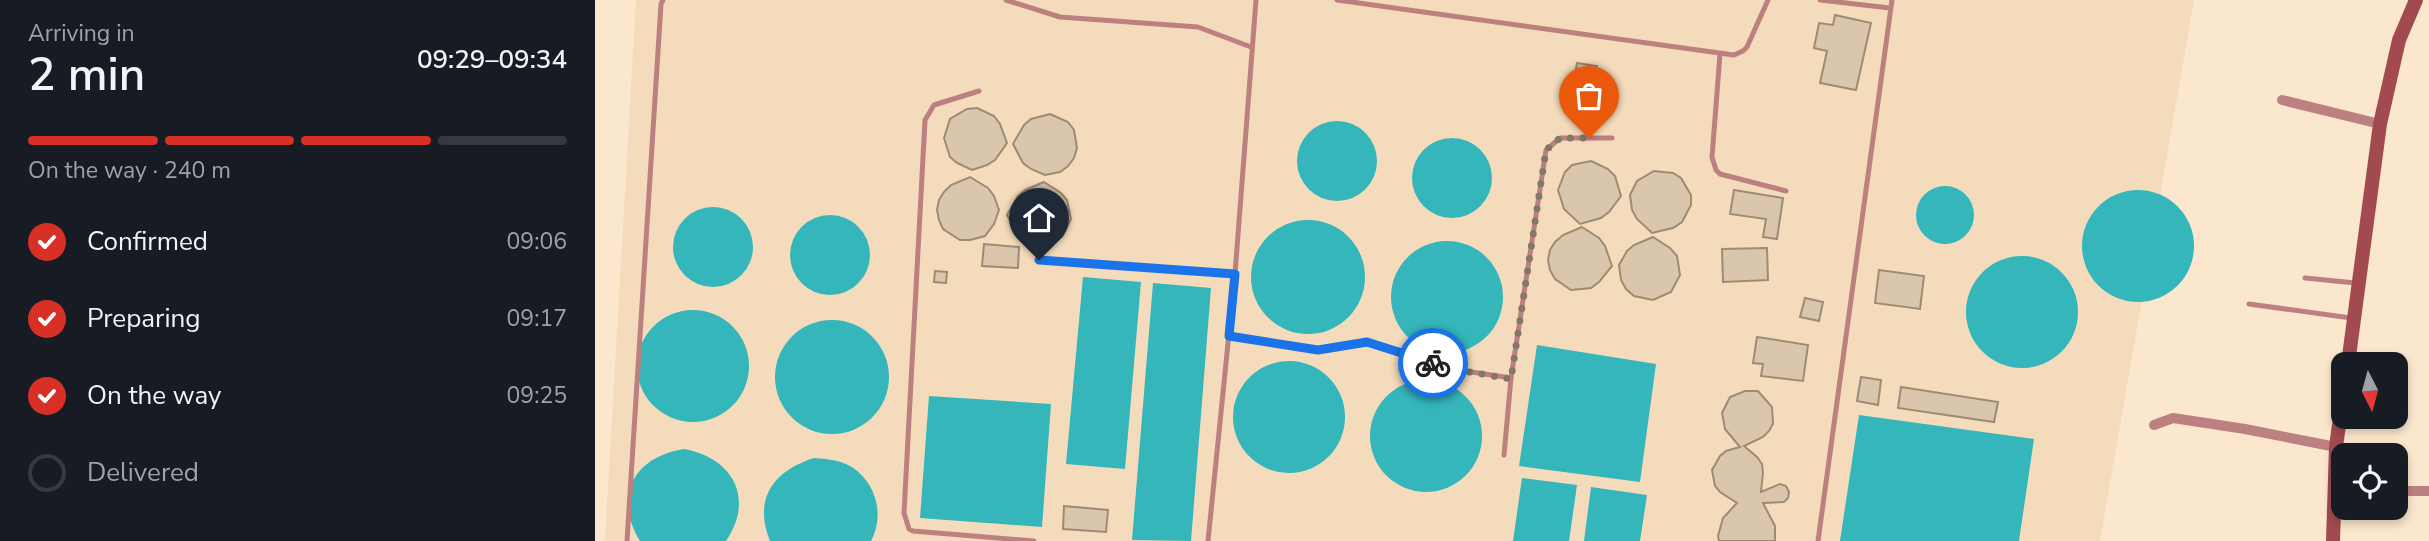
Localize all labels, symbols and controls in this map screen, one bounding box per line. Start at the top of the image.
text: Arriving in [28,18,135,49]
text: 09:29–09:34 [417,42,567,77]
text: 2 min [28,43,145,106]
pin [1559,66,1619,138]
icon: bag [1570,77,1608,115]
text: On the way · 240 m [28,155,231,186]
pin [1009,188,1069,260]
icon: home [1020,199,1058,237]
icon: check [28,223,66,261]
text: Confirmed [87,224,208,259]
text: 09:06 [507,226,567,257]
icon: check [28,300,66,338]
text: Preparing [87,301,200,336]
text: 09:17 [507,303,567,334]
courier [1398,328,1468,398]
icon: bike [1414,344,1452,382]
north arrow [2331,352,2408,429]
map controls [2331,352,2408,520]
icon: check [28,377,66,415]
text: On the way [87,378,221,413]
text: 09:25 [507,380,567,411]
button: locate [2331,443,2408,520]
text: Delivered [87,455,199,490]

